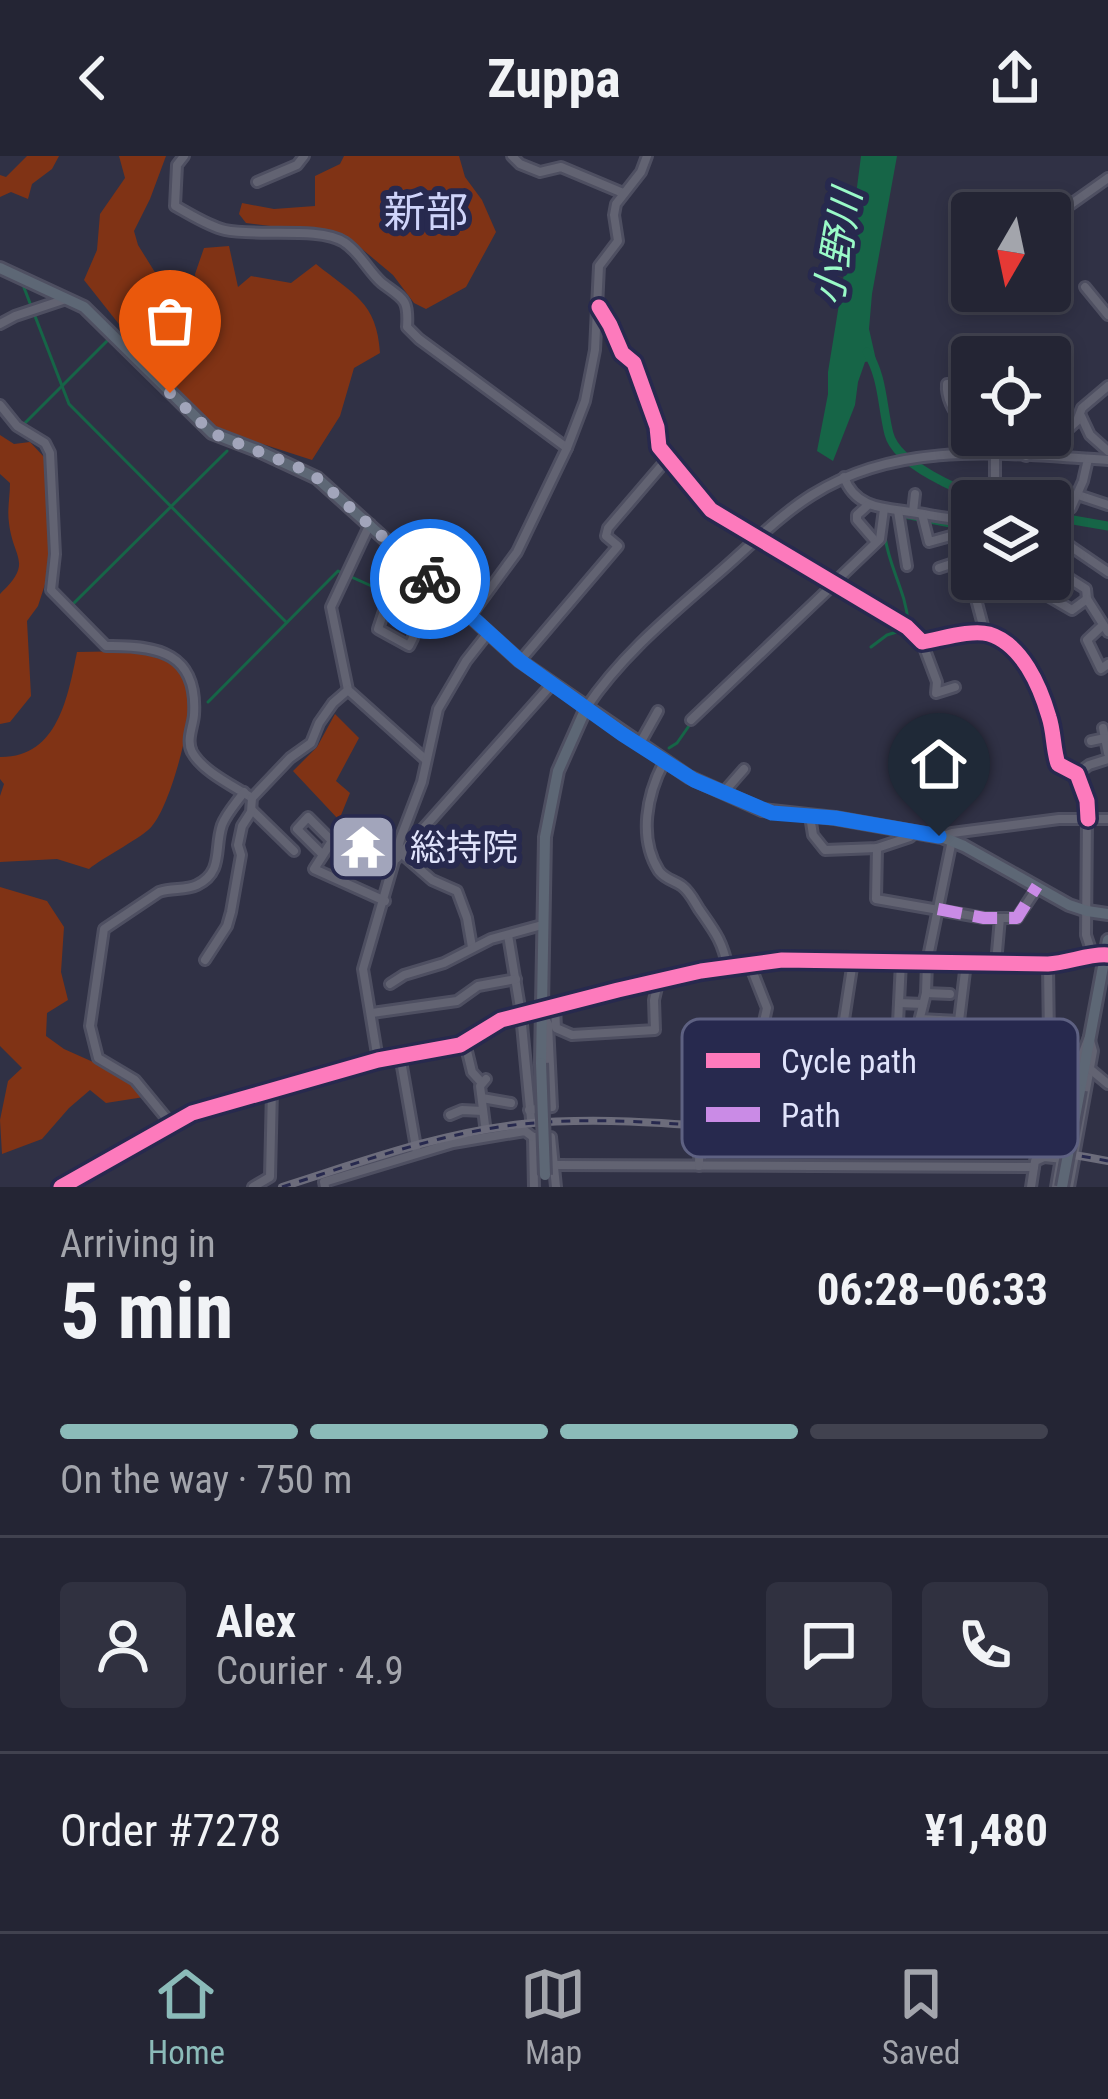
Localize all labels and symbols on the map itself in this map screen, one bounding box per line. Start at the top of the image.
water label: 小野川 [805,182,871,309]
district label: 新部 [384,188,468,237]
north arrow [951,192,1071,312]
pin [119,270,221,393]
courier [370,519,490,639]
pin [888,713,990,836]
temple icon: 総持院 [328,812,398,882]
place label: 総持院 [410,827,518,869]
legend [682,1019,1078,1157]
text: Cycle path [781,1042,917,1081]
text: Path [781,1096,841,1135]

